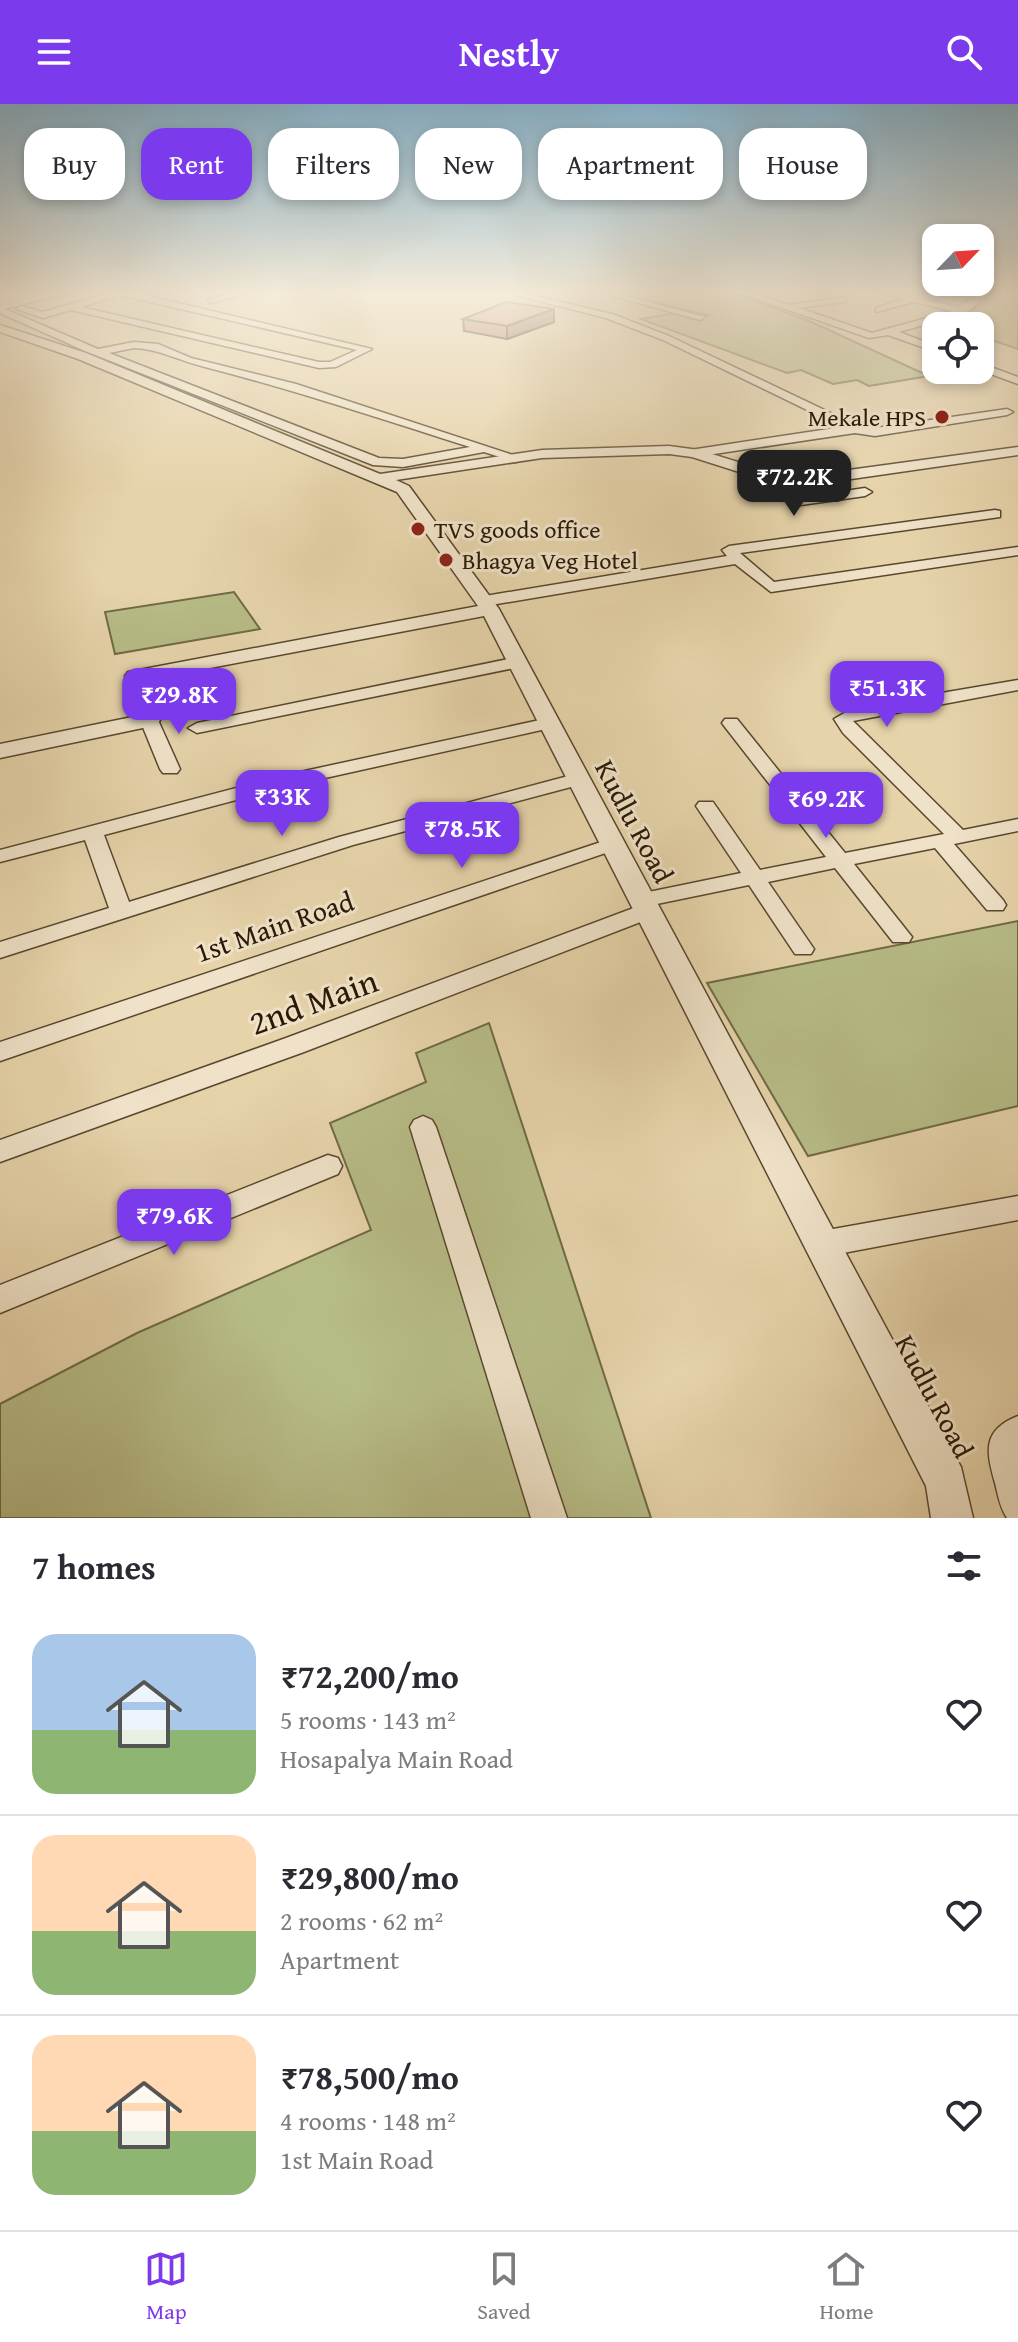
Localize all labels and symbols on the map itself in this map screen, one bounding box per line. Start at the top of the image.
north arrow [922,224,994,296]
place label: Mekale HPS [808,400,926,435]
marker: Mekale HPS [933,408,951,426]
pin: ₹72.2K [729,450,859,518]
place label: TVS goods office [434,512,601,547]
marker: TVS goods office [409,520,427,538]
place label: Bhagya Veg Hotel [462,543,638,578]
marker: Bhagya Veg Hotel [437,551,455,569]
pin: ₹51.3K [822,661,952,729]
pin: ₹29.8K [114,668,244,736]
street label: Kudlu Road [585,752,685,890]
pin: ₹33K [235,770,329,838]
pin: ₹69.2K [761,772,891,840]
pin: ₹78.5K [397,802,527,870]
street label: 1st Main Road [189,880,359,972]
street label: 2nd Main [242,955,384,1047]
pin: ₹79.6K [109,1189,239,1257]
street label: Kudlu Road [885,1327,985,1465]

